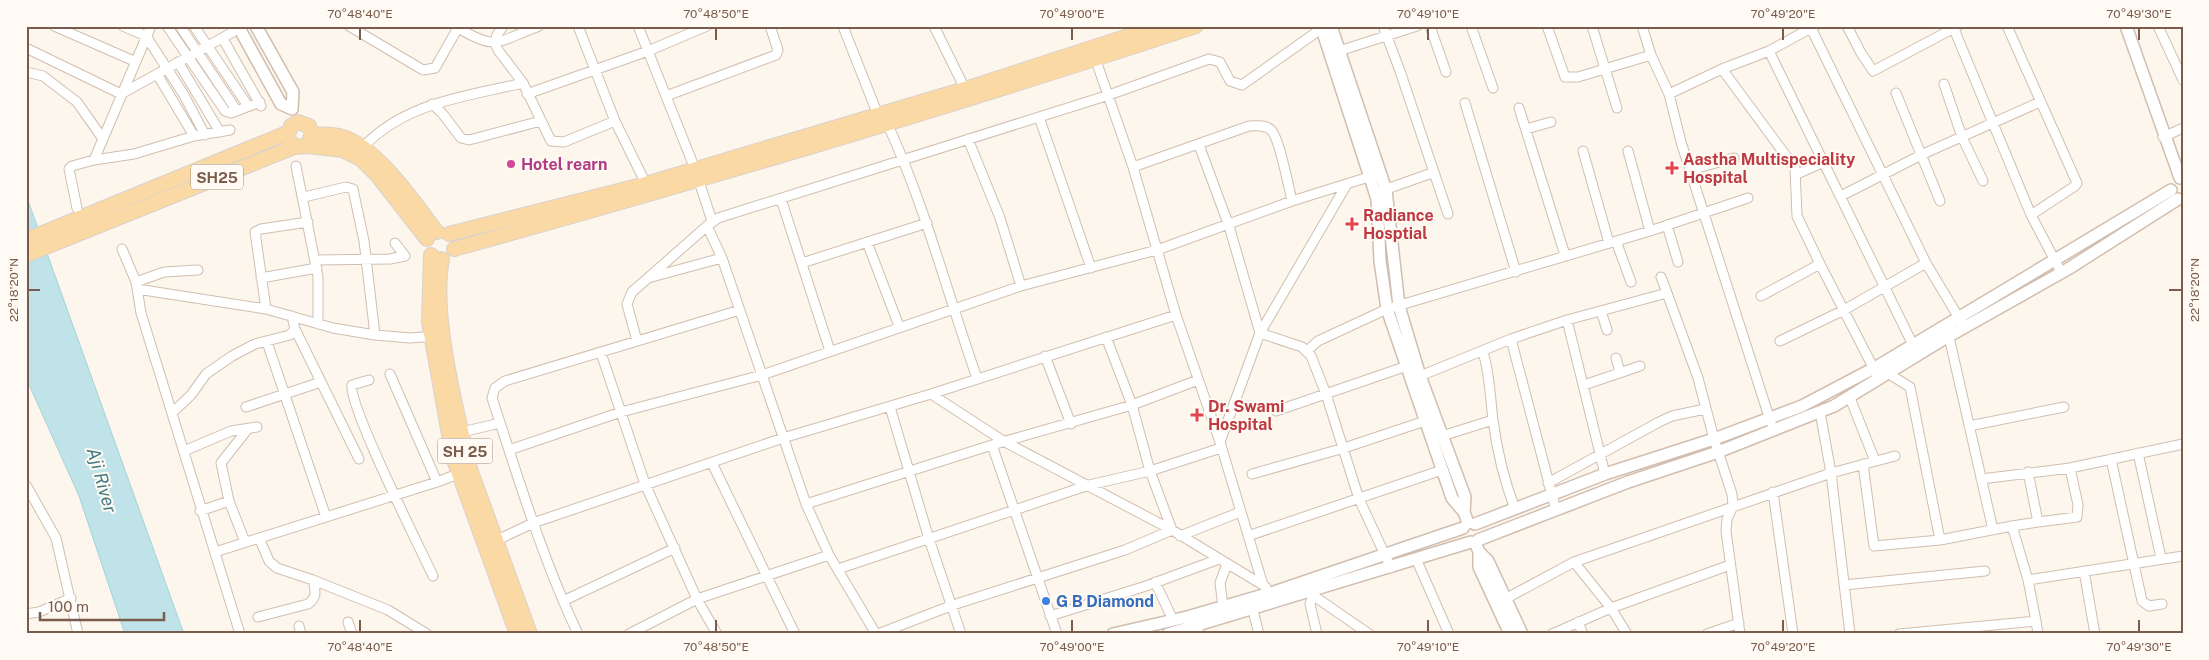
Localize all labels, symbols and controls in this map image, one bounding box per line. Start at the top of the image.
text: 70°48'40"E [327,7,393,21]
text: 70°48'50"E [683,7,749,21]
text: 70°49'00"E [1039,7,1105,21]
text: 70°49'10"E [1397,7,1459,21]
text: 70°49'20"E [1751,7,1815,21]
text: 70°49'30"E [2106,7,2172,21]
place label: Aastha Multispeciality Hospital [1683,150,1855,187]
place label: Hotel rearn [521,155,607,174]
marker: Hotel rearn [505,158,517,170]
marker: Aastha Multispeciality Hospital [1665,161,1679,175]
road number: SH25 [191,164,243,190]
place label: Radiance Hosptial [1363,206,1434,243]
marker: Radiance Hosptial [1345,217,1359,231]
text: 22°18'20"N [7,258,21,322]
text: 22°18'20"N [2188,258,2202,322]
place label: Dr. Swami Hospital [1208,397,1284,434]
marker: Dr. Swami Hospital [1190,408,1204,422]
road number: SH 25 [438,438,492,464]
water label: Aji River [83,445,121,515]
scale bar [40,590,164,622]
place label: G B Diamond [1056,592,1154,611]
marker: G B Diamond [1040,595,1052,607]
text: 100 m [48,598,89,615]
text: 70°48'40"E [327,640,393,654]
text: 70°48'50"E [683,640,749,654]
text: 70°49'00"E [1039,640,1105,654]
text: 70°49'10"E [1397,640,1459,654]
text: 70°49'20"E [1751,640,1815,654]
text: 70°49'30"E [2106,640,2172,654]

